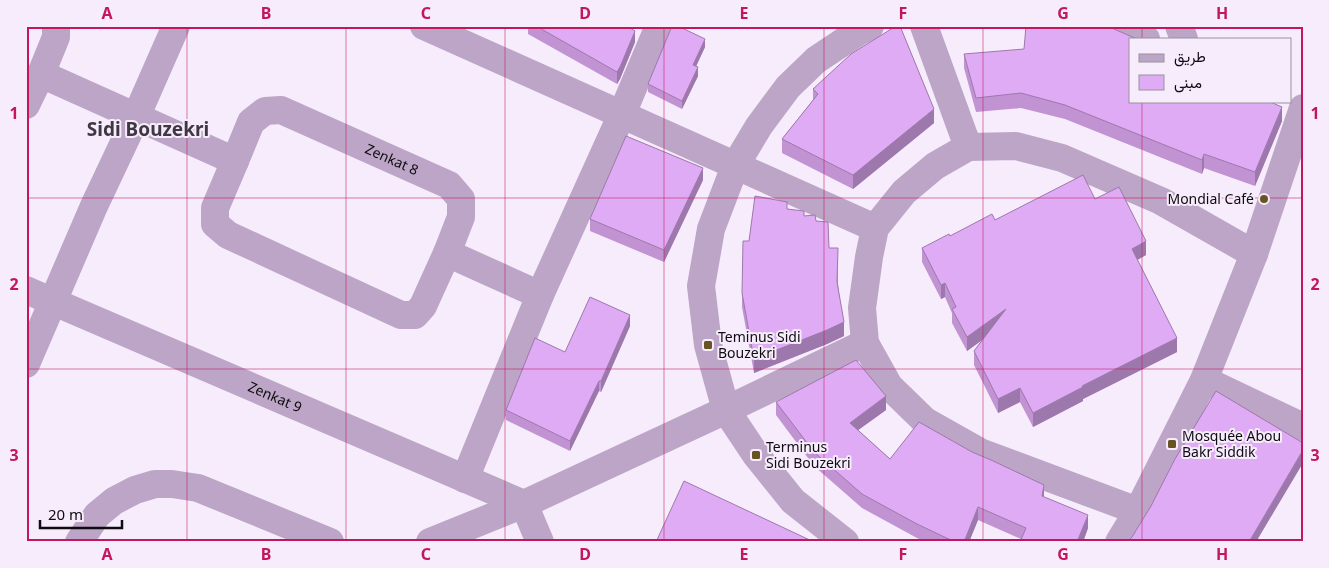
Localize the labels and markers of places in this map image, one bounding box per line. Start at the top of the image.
place label: Mondial Café [1167,189,1254,208]
marker: Mondial Café [1258,193,1270,205]
place label: Teminus Sidi Bouzekri [718,327,801,362]
marker: Teminus Sidi Bouzekri [702,339,714,351]
place label: Mosquée Abou Bakr Siddik [1182,426,1281,461]
place label: Terminus Sidi Bouzekri [766,437,851,472]
marker: Mosquée Abou Bakr Siddik [1166,438,1178,450]
marker: Terminus Sidi Bouzekri [750,449,762,461]

